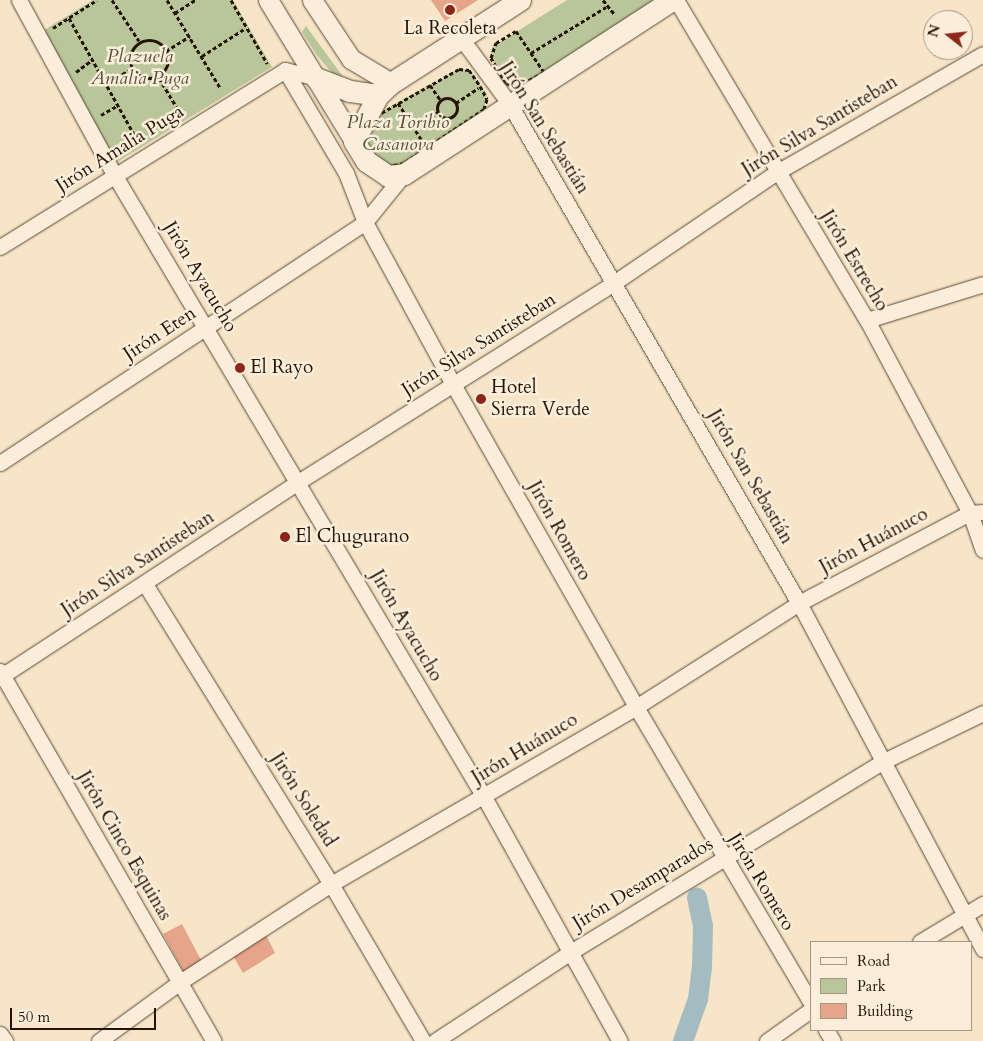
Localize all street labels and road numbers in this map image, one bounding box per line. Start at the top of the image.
street label: Jirón San Sebastián [494,58,594,198]
street label: Jirón Silva Santisteban [738,71,902,181]
street label: Jirón Amalia Puga [52,100,188,198]
street label: Jirón Estrecho [815,206,893,316]
street label: Jirón Ayacucho [158,218,242,336]
street label: Jirón Silva Santisteban [398,288,560,402]
street label: Jirón Eten [119,302,201,366]
street label: Jirón San Sebastián [702,406,798,548]
street label: Jirón Romero [522,477,596,585]
street label: Jirón Huánuco [816,503,932,579]
street label: Jirón Silva Santisteban [57,506,219,622]
street label: Jirón Ayacucho [365,566,447,686]
street label: Jirón Huánuco [468,708,582,790]
street label: Jirón Soledad [265,749,341,851]
street label: Jirón Cinco Esquinas [72,767,176,925]
street label: Jirón Romero [723,829,799,935]
street label: Jirón Desamparados [569,833,717,935]

